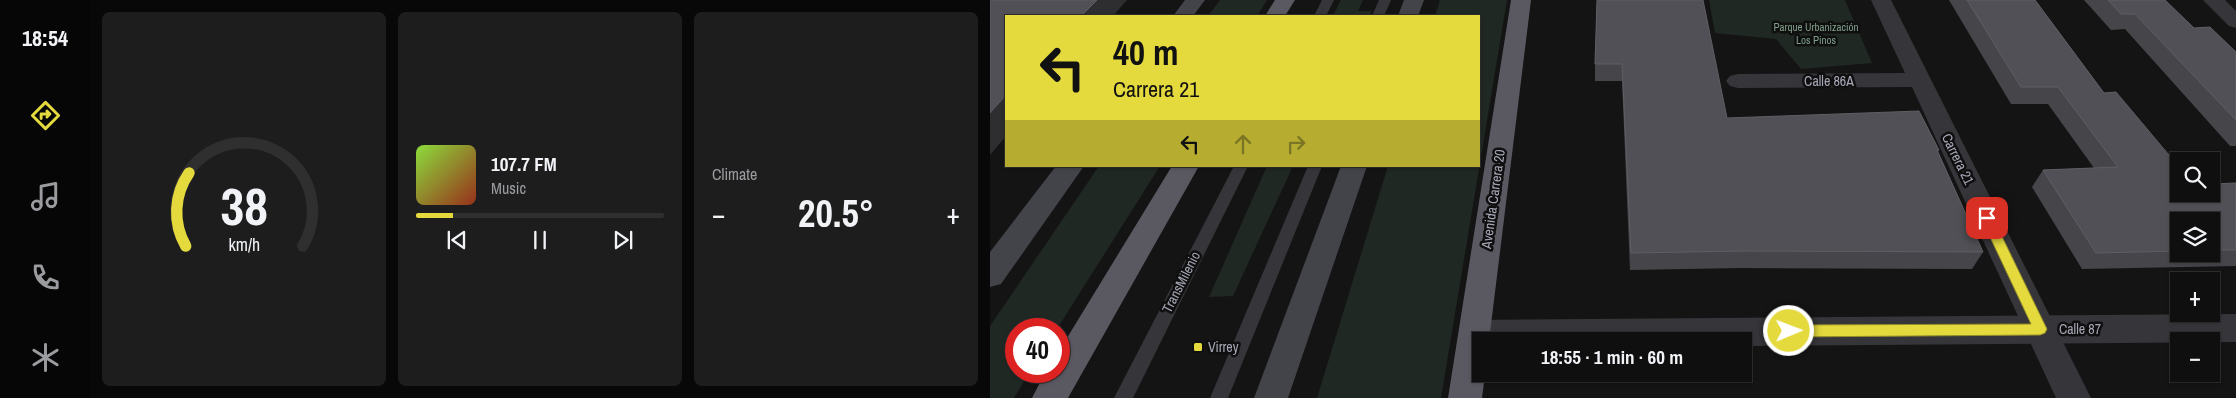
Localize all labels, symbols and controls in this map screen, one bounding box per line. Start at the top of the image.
park label: Parque Urbanización Los Pinos [1773,20,1859,47]
text: 18:54 [22,23,68,53]
text: 40 m [1113,29,1178,76]
icon: left [1030,35,1095,100]
street label: Calle 86A [1804,72,1854,90]
text: Carrera 21 [1113,74,1199,104]
icon: directions [28,98,63,133]
icon: left [1176,130,1204,158]
icon: ahead [1229,130,1257,158]
icon: right [1282,130,1310,158]
street label: Carrera 21 [1938,130,1978,188]
street label: Avenida Carrera 20 [1477,148,1509,251]
text: 107.7 FM [491,151,557,177]
map controls [2170,152,2220,382]
button: search [2170,152,2220,202]
text: Climate [712,163,757,185]
text: 38 [220,171,268,241]
text: Music [491,177,526,199]
icon: music [28,179,63,214]
text: 20.5° [798,188,874,239]
text: − [712,195,725,233]
text: + [947,195,960,233]
pin [1966,197,2008,239]
icon: arrive [1973,204,2001,232]
button: layers [2170,212,2220,262]
icon: previous [443,226,471,254]
icon: pause [526,226,554,254]
icon: next [609,226,637,254]
text: km/h [228,233,260,257]
street label: TransMilenio [1158,248,1204,316]
icon: phone [28,260,63,295]
button: + [2170,272,2220,322]
position arrow [1762,304,1814,356]
speed limit sign: 40 [1005,318,1070,383]
street label: Calle 87 [2059,320,2101,338]
button: − [2170,332,2220,382]
place label: Virrey [1208,338,1239,356]
icon: climate [28,340,63,375]
marker: Virrey [1192,341,1204,353]
text: 18:55 · 1 min · 60 m [1541,344,1683,370]

